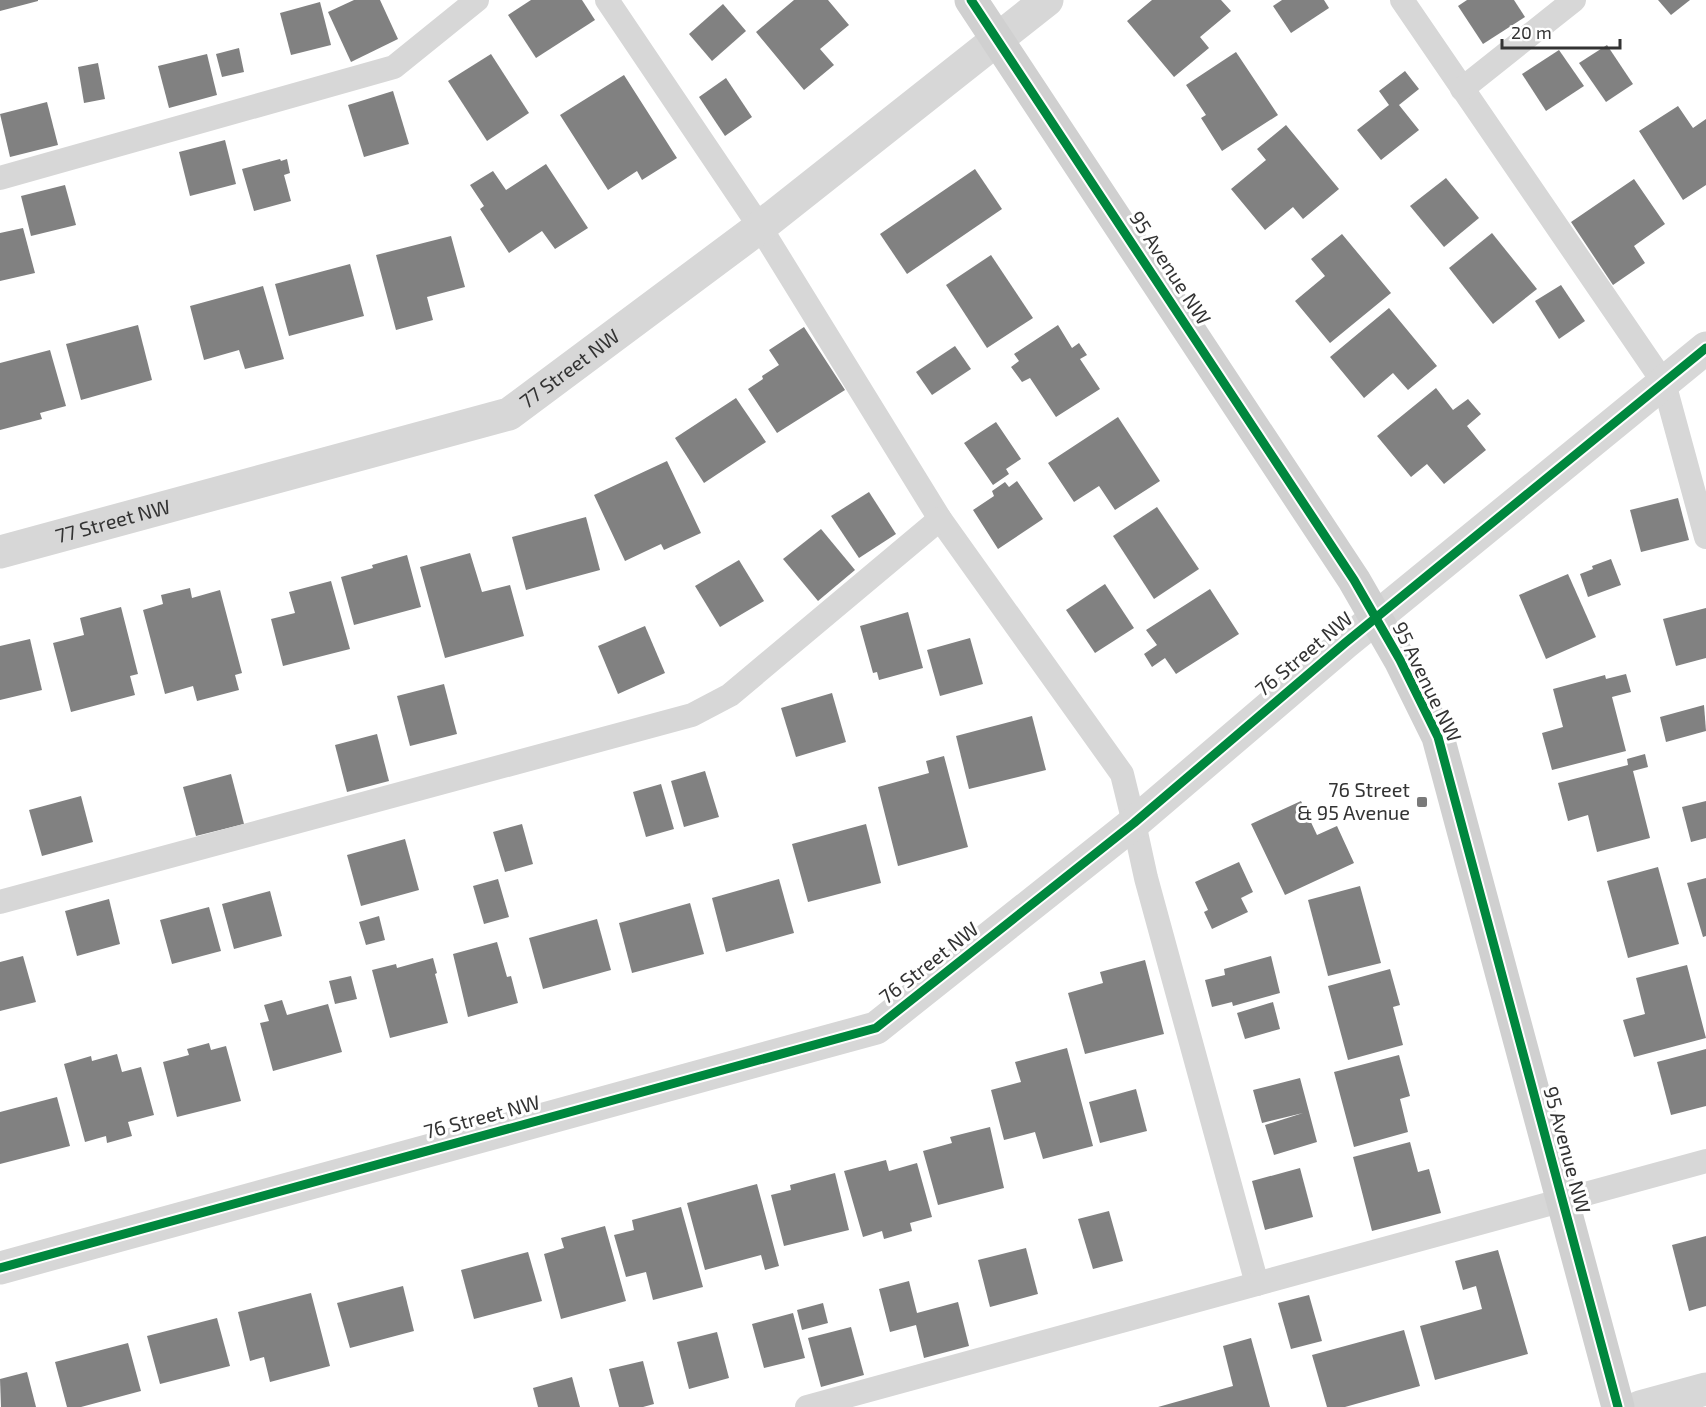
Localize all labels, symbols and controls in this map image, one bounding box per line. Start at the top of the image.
scale bar [1502,12,1620,50]
text: 20 m [1511,21,1552,43]
street label: 95 Avenue NW [1125,206,1217,329]
street label: 77 Street NW [515,323,624,413]
street label: 77 Street NW [53,493,173,547]
street label: 76 Street NW [1250,606,1357,701]
street label: 95 Avenue NW [1388,618,1467,746]
place label: 76 Street & 95 Avenue [1297,777,1410,824]
marker: 76 Street & 95 Avenue [1415,795,1429,809]
street label: 76 Street NW [874,916,983,1008]
street label: 95 Avenue NW [1539,1084,1596,1216]
street label: 76 Street NW [421,1089,542,1143]

